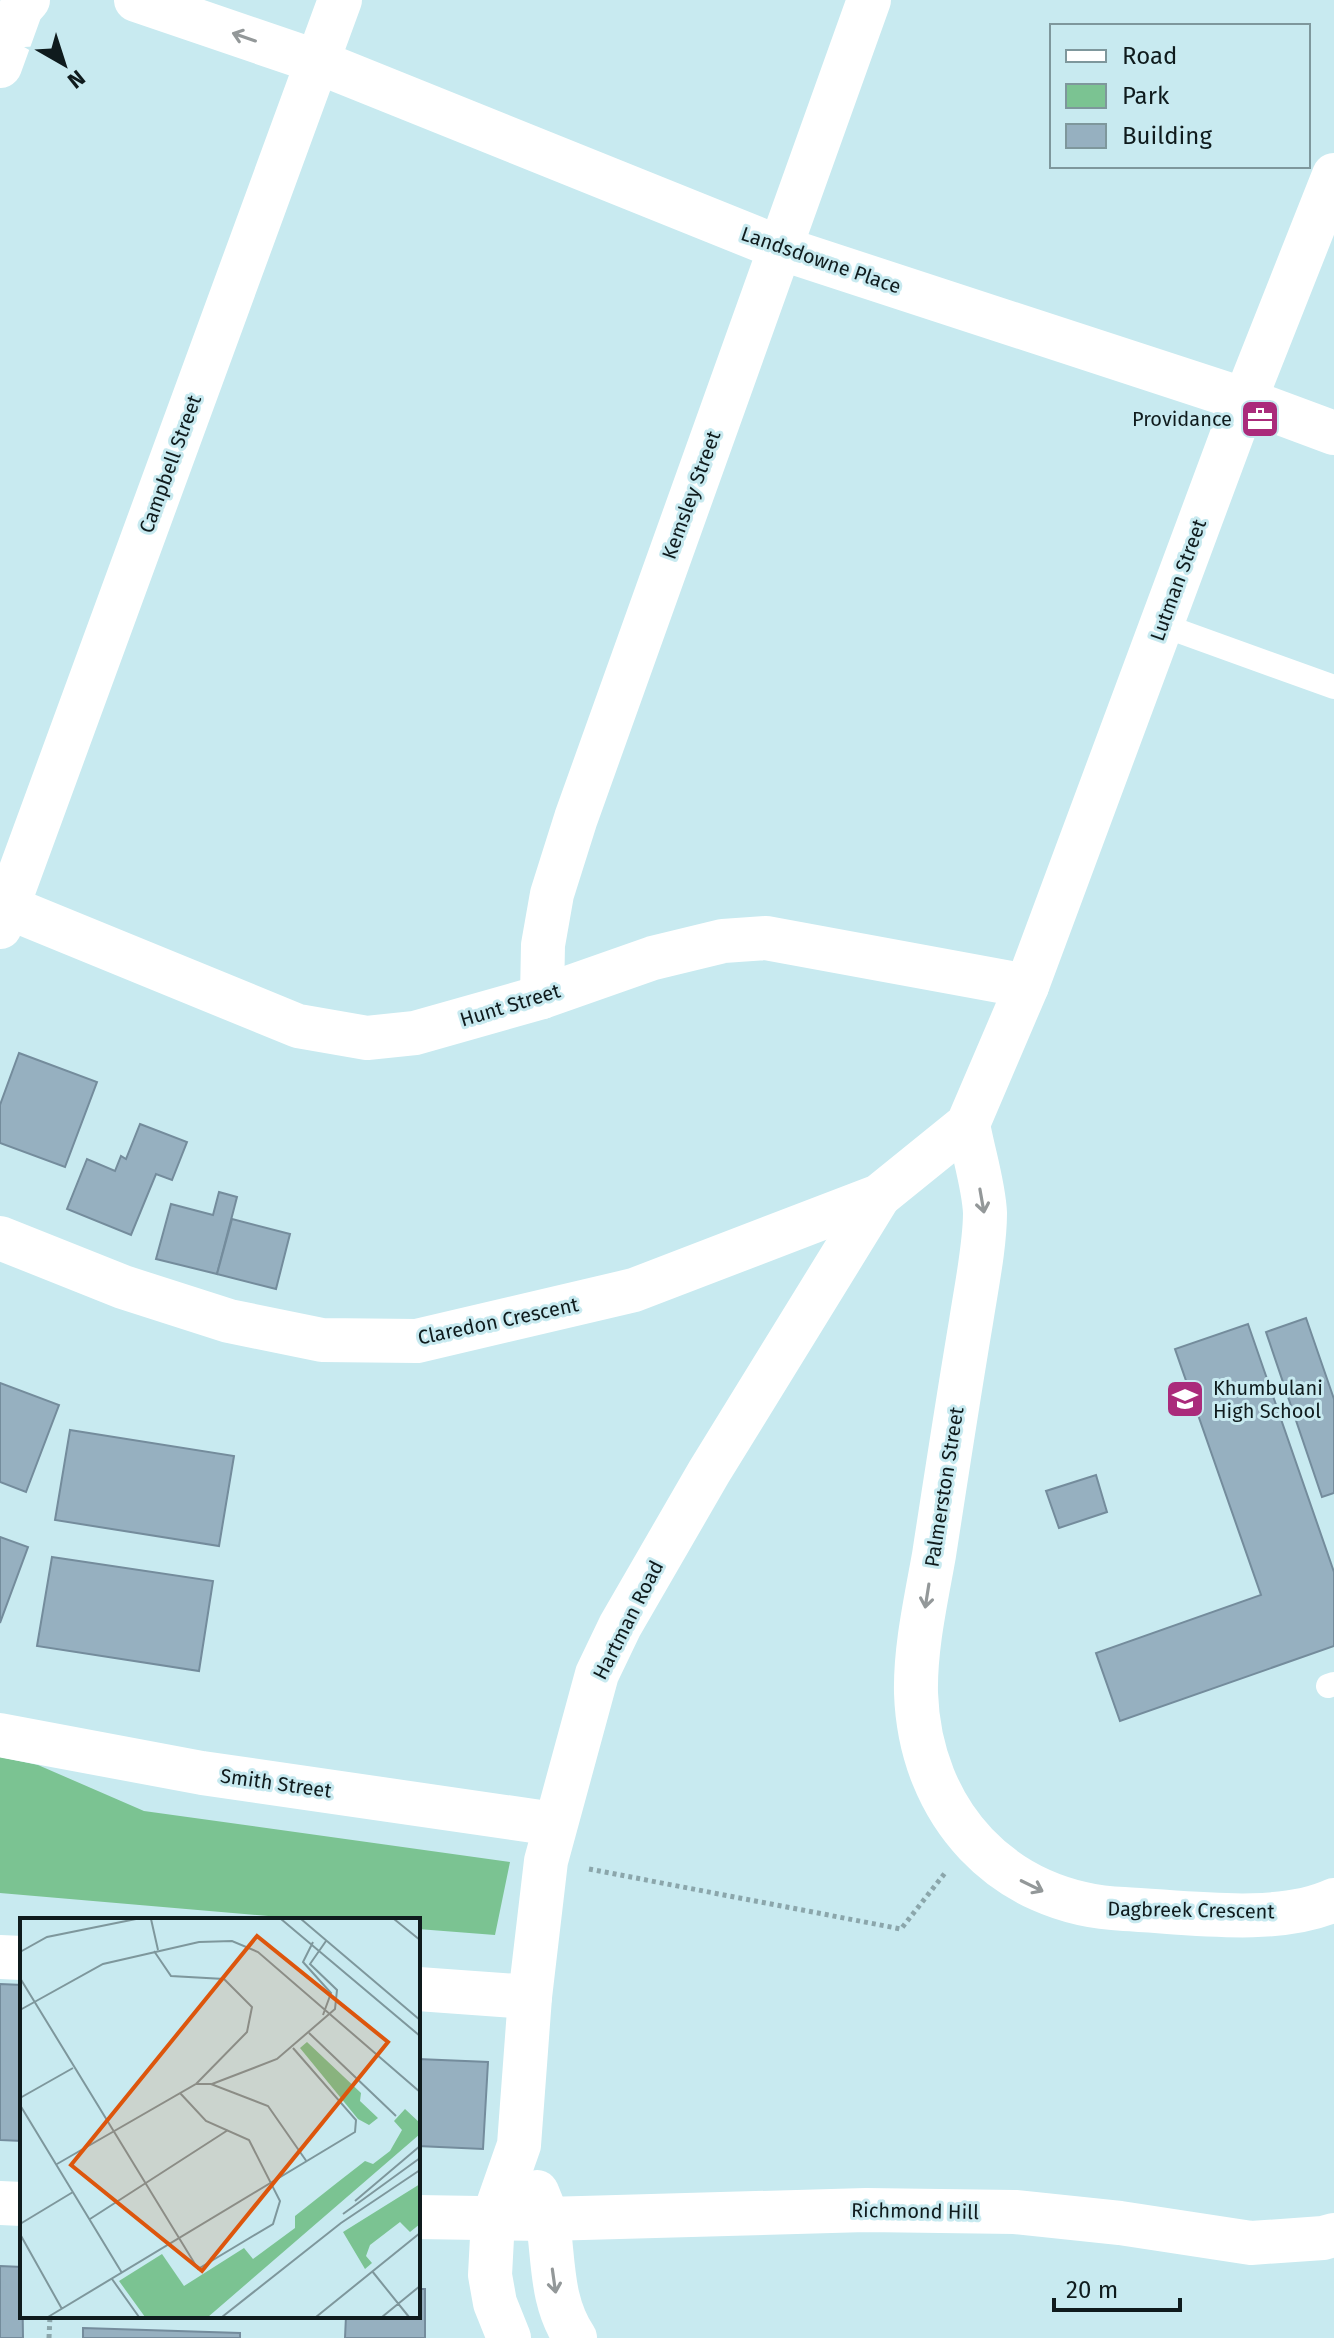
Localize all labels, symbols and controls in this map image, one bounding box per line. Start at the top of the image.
north arrow [24,24,104,104]
legend [1050,24,1310,168]
one-way arrow [232,28,257,43]
text: Road [1122,42,1177,70]
text: N [62,64,90,94]
text: Park [1122,82,1170,110]
text: Building [1122,122,1212,150]
street label: Landsdowne Place [738,221,904,299]
street label: Campbell Street [134,391,206,536]
office icon: Providance [1239,398,1281,440]
place label: Providance [1132,407,1232,431]
street label: Kemsley Street [657,427,726,562]
street label: Lutman Street [1145,515,1211,644]
street label: Hunt Street [457,978,564,1032]
one-way arrow [975,1188,990,1213]
street label: Claredon Crescent [415,1292,581,1350]
place label: Khumbulani High School [1213,1376,1323,1423]
school or university icon: Khumbulani High School [1164,1378,1206,1420]
street label: Palmerston Street [919,1404,969,1569]
street label: Hartman Road [588,1556,668,1684]
one-way arrow [919,1583,934,1608]
street label: Smith Street [219,1763,334,1803]
one-way arrow [1020,1879,1044,1894]
street label: Dagbreek Crescent [1107,1897,1276,1923]
inset map [20,1918,420,2318]
street label: Richmond Hill [851,2198,979,2224]
scale bar [1054,2262,1180,2312]
one-way arrow [547,2267,562,2293]
text: 20 m [1066,2276,1118,2304]

